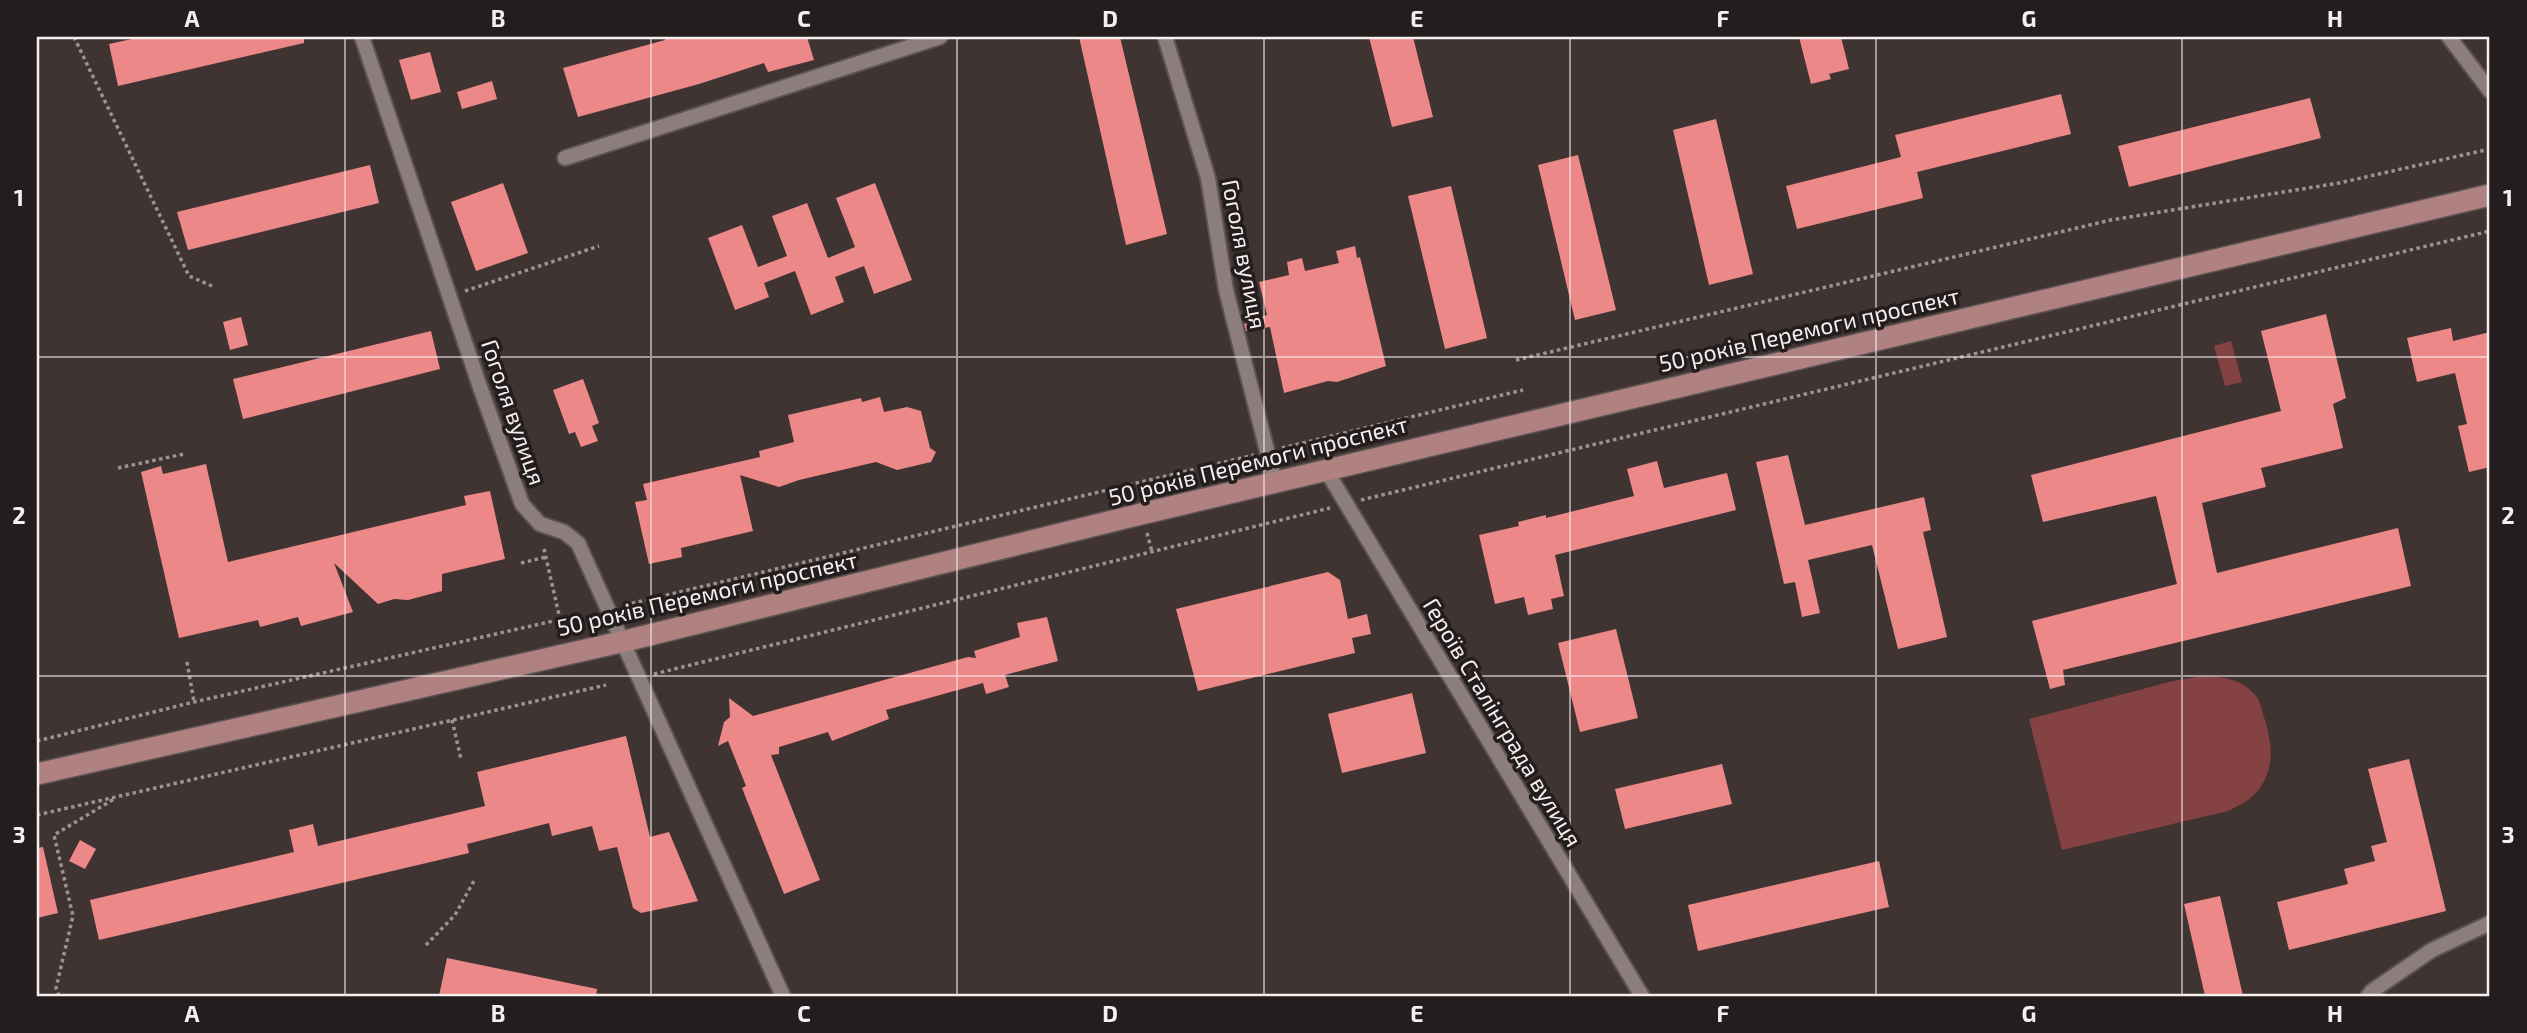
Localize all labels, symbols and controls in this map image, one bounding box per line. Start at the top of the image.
text: A [184,4,200,32]
text: B [491,4,505,32]
text: C [797,4,811,32]
text: D [1102,4,1118,32]
text: E [1410,4,1424,32]
text: F [1717,4,1730,32]
text: G [2022,4,2036,32]
text: H [2327,4,2343,32]
street label: Гоголя вулиця [1216,177,1273,331]
text: 1 [14,183,24,211]
text: 1 [2503,183,2513,211]
street label: 50 років Перемоги проспект [1656,281,1962,377]
street label: Гоголя вулиця [475,336,552,489]
street label: 50 років Перемоги проспект [1106,409,1410,511]
text: 2 [12,501,26,529]
text: 2 [2501,501,2515,529]
street label: 50 років Перемоги проспект [554,545,860,641]
street label: Героїв Сталінграда вулиця [1417,593,1588,852]
text: 3 [12,820,26,848]
text: 3 [2501,820,2515,848]
text: A [184,999,200,1027]
text: B [491,999,505,1027]
text: C [797,999,811,1027]
text: D [1102,999,1118,1027]
text: E [1410,999,1424,1027]
text: F [1717,999,1730,1027]
text: G [2022,999,2036,1027]
text: H [2327,999,2343,1027]

